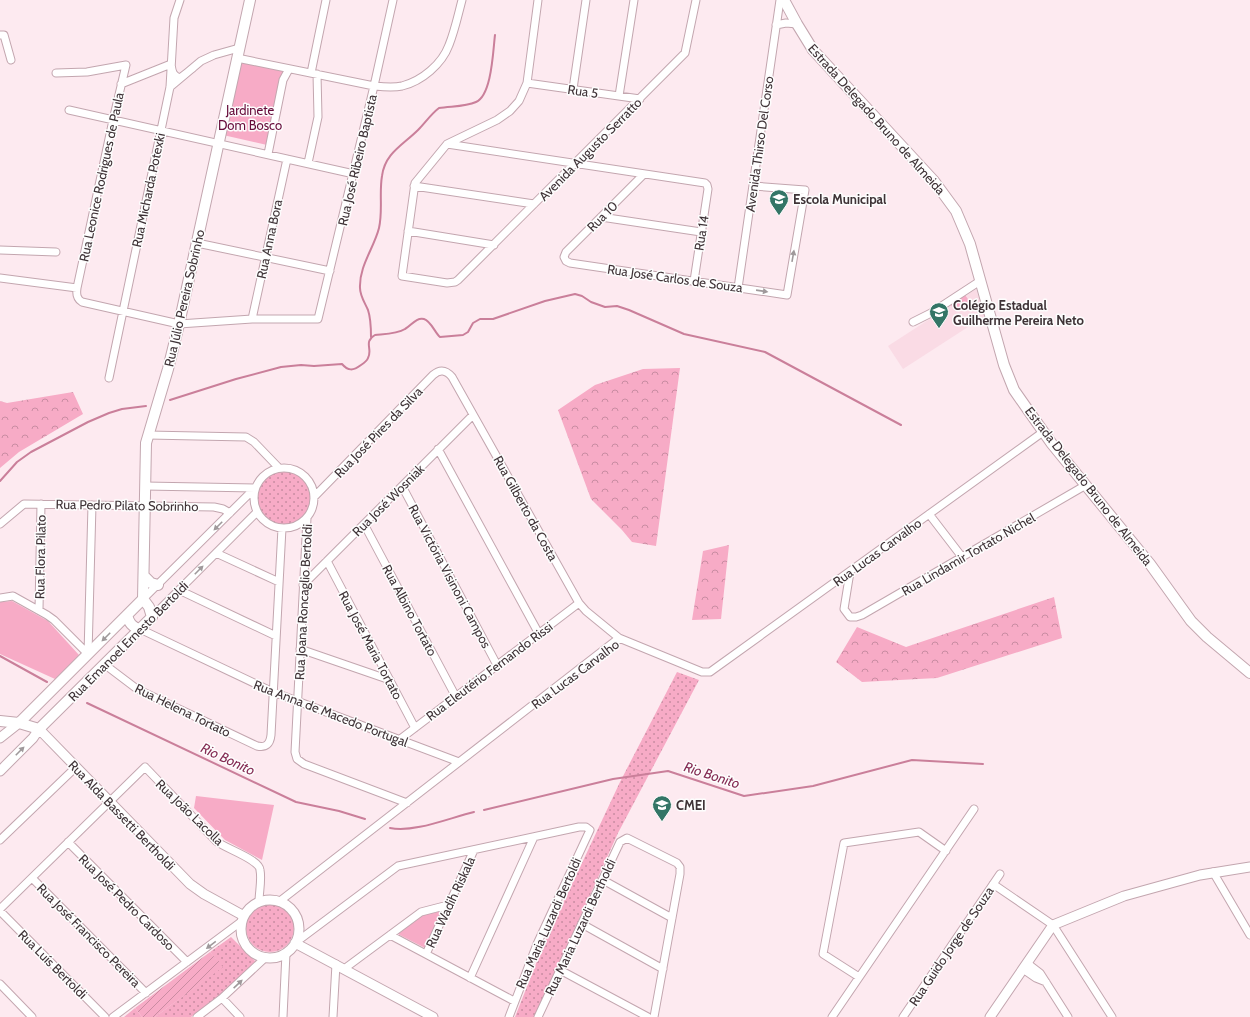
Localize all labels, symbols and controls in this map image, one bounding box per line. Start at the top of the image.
street label: Estrada Delegado Bruno de Almeida [805,40,949,198]
street label: Avenida Thirso Del Corso [742,75,776,213]
street label: Rua 5 [567,81,599,101]
street label: Rua Leonice Rodrigues de Paula [75,90,127,263]
street label: Rua José Ribeiro Baptista [334,92,380,227]
street label: Avenida Augusto Serratto [535,94,645,204]
park label: Jardinete Dom Bosco [218,102,282,133]
street label: Rua Micharda Potexki [128,131,168,249]
school or university icon: Escola Municipal [768,188,790,216]
place label: Escola Municipal [793,191,887,207]
street label: Rua Anna Bora [253,197,285,280]
street label: Rua 10 [583,197,621,235]
street label: Rua 14 [690,214,712,252]
street label: Rua Júlio Pereira Sobrinho [160,228,208,368]
one-way arrow [790,250,796,263]
street label: Rua José Carlos de Souza [606,261,744,296]
one-way arrow [756,288,768,294]
place label: Colégio Estadual Guilherme Pereira Neto [953,297,1084,328]
school or university icon: Colégio Estadual Guilherme Pereira Neto [928,301,950,329]
street label: Rua José Pires da Silva [331,383,426,481]
street label: Estrada Delegado Bruno de Almeida [1022,403,1156,569]
street label: Rua Gilberto da Costa [490,453,562,564]
street label: Rua José Wosniak [349,461,427,539]
street label: Rua Pedro Pilato Sobrinho [55,496,199,514]
street label: Rua Victória Visinoni Campos [405,501,495,651]
street label: Rua Lindamir Tortato Nichel [898,509,1038,599]
street label: Rua Flora Pilato [31,515,49,599]
street label: Rua Lucas Carvalho [830,515,924,589]
one-way arrow [213,521,223,531]
street label: Rua Joana Roncaglio Bertoldi [291,524,315,680]
street label: Rua Albino Tortato [379,562,441,658]
one-way arrow [194,565,204,575]
street label: Rua Emanoel Ernesto Bertoldi [65,578,191,704]
street label: Rua José Maria Tortato [336,588,406,702]
street label: Rua Eleutério Fernando Rissi [423,618,555,724]
one-way arrow [101,632,111,641]
street label: Rua Lucas Carvalho [528,636,622,712]
street label: Rua Anna de Macedo Portugal [252,676,410,750]
street label: Rua Helena Tortato [133,680,233,740]
water label: Rio Bonito [198,739,258,779]
one-way arrow [15,746,25,755]
street label: Rua Alda Bassetti Bertholdi [65,757,179,873]
water label: Rio Bonito [682,758,742,792]
street label: Rua João Lacolla [153,776,228,849]
school or university icon: CMEI [651,794,673,822]
place label: CMEI [676,797,706,813]
street label: Rua José Pedro Cardoso [76,851,178,953]
street label: Rua Wadih Riskala [422,853,478,950]
street label: Rua Maria Luzardi Bertoldi [512,855,584,991]
street label: Rua Maria Luzardi Bertholdi [541,856,619,998]
street label: Rua José Francisco Pereira [34,880,145,991]
street label: Rua Guido Jorge de Souza [905,883,997,1009]
street label: Rua Luís Bertoldi [15,926,91,1002]
one-way arrow [205,940,216,949]
one-way arrow [232,979,243,988]

